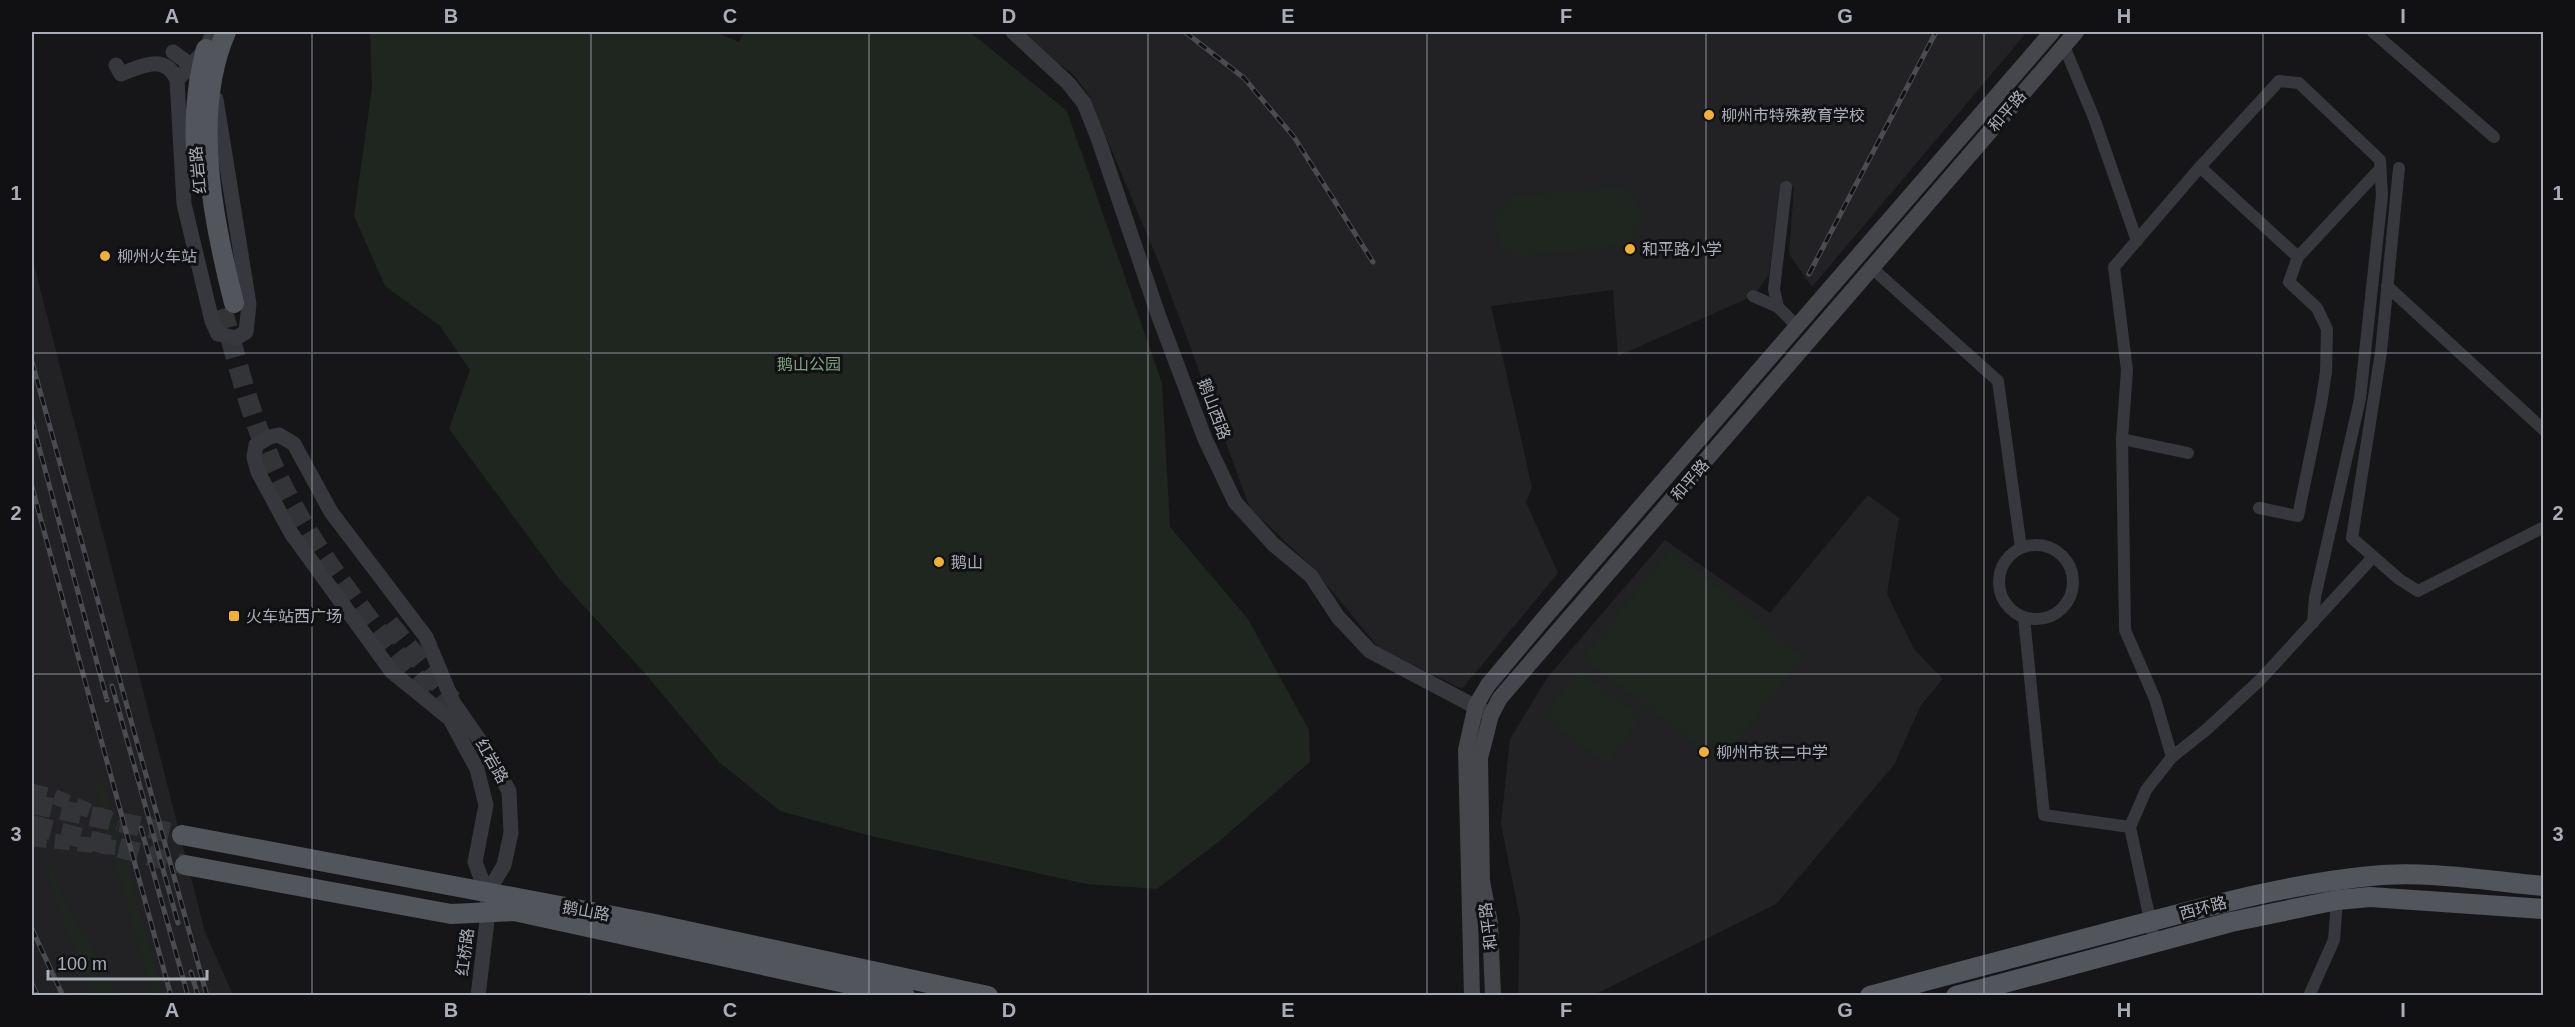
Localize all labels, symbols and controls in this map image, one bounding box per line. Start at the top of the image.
text: A [165,5,179,27]
text: B [444,5,458,27]
text: C [723,5,737,27]
text: D [1002,5,1016,27]
text: E [1281,5,1295,27]
text: F [1560,5,1572,27]
text: G [1837,5,1853,27]
text: H [2117,5,2131,27]
text: I [2400,5,2406,27]
street label: 和平路 [1985,87,2029,135]
place label: 柳州市特殊教育学校 [1721,107,1865,124]
marker: 柳州市特殊教育学校 [1702,108,1716,122]
street label: 红岩路 [187,145,209,195]
text: 1 [10,182,22,204]
text: 1 [2552,182,2564,204]
place label: 和平路小学 [1642,241,1722,258]
marker: 和平路小学 [1623,242,1637,256]
place label: 柳州火车站 [117,248,197,265]
marker: 柳州火车站 [98,249,112,263]
park label: 鹅山公园 [777,356,841,373]
street label: 鹅山西路 [1195,376,1233,442]
street label: 和平路 [1668,456,1712,504]
text: 2 [10,502,22,524]
text: 2 [2552,502,2564,524]
place label: 鹅山 [951,554,983,571]
marker: 鹅山 [932,555,946,569]
place label: 火车站西广场 [246,608,342,625]
marker: 火车站西广场 [227,609,241,623]
street label: 红岩路 [473,736,511,786]
place label: 柳州市铁二中学 [1716,744,1828,761]
marker: 柳州市铁二中学 [1697,745,1711,759]
text: 3 [10,823,22,845]
text: 3 [2552,823,2564,845]
street label: 西环路 [2178,894,2228,922]
street label: 鹅山路 [561,898,611,924]
street label: 和平路 [1477,901,1499,951]
street label: 红桥路 [454,927,476,977]
scale bar [48,943,207,981]
text: 100 m [57,954,107,974]
text: A [165,999,179,1021]
text: B [444,999,458,1021]
text: C [723,999,737,1021]
text: D [1002,999,1016,1021]
text: E [1281,999,1295,1021]
text: F [1560,999,1572,1021]
text: G [1837,999,1853,1021]
text: H [2117,999,2131,1021]
text: I [2400,999,2406,1021]

